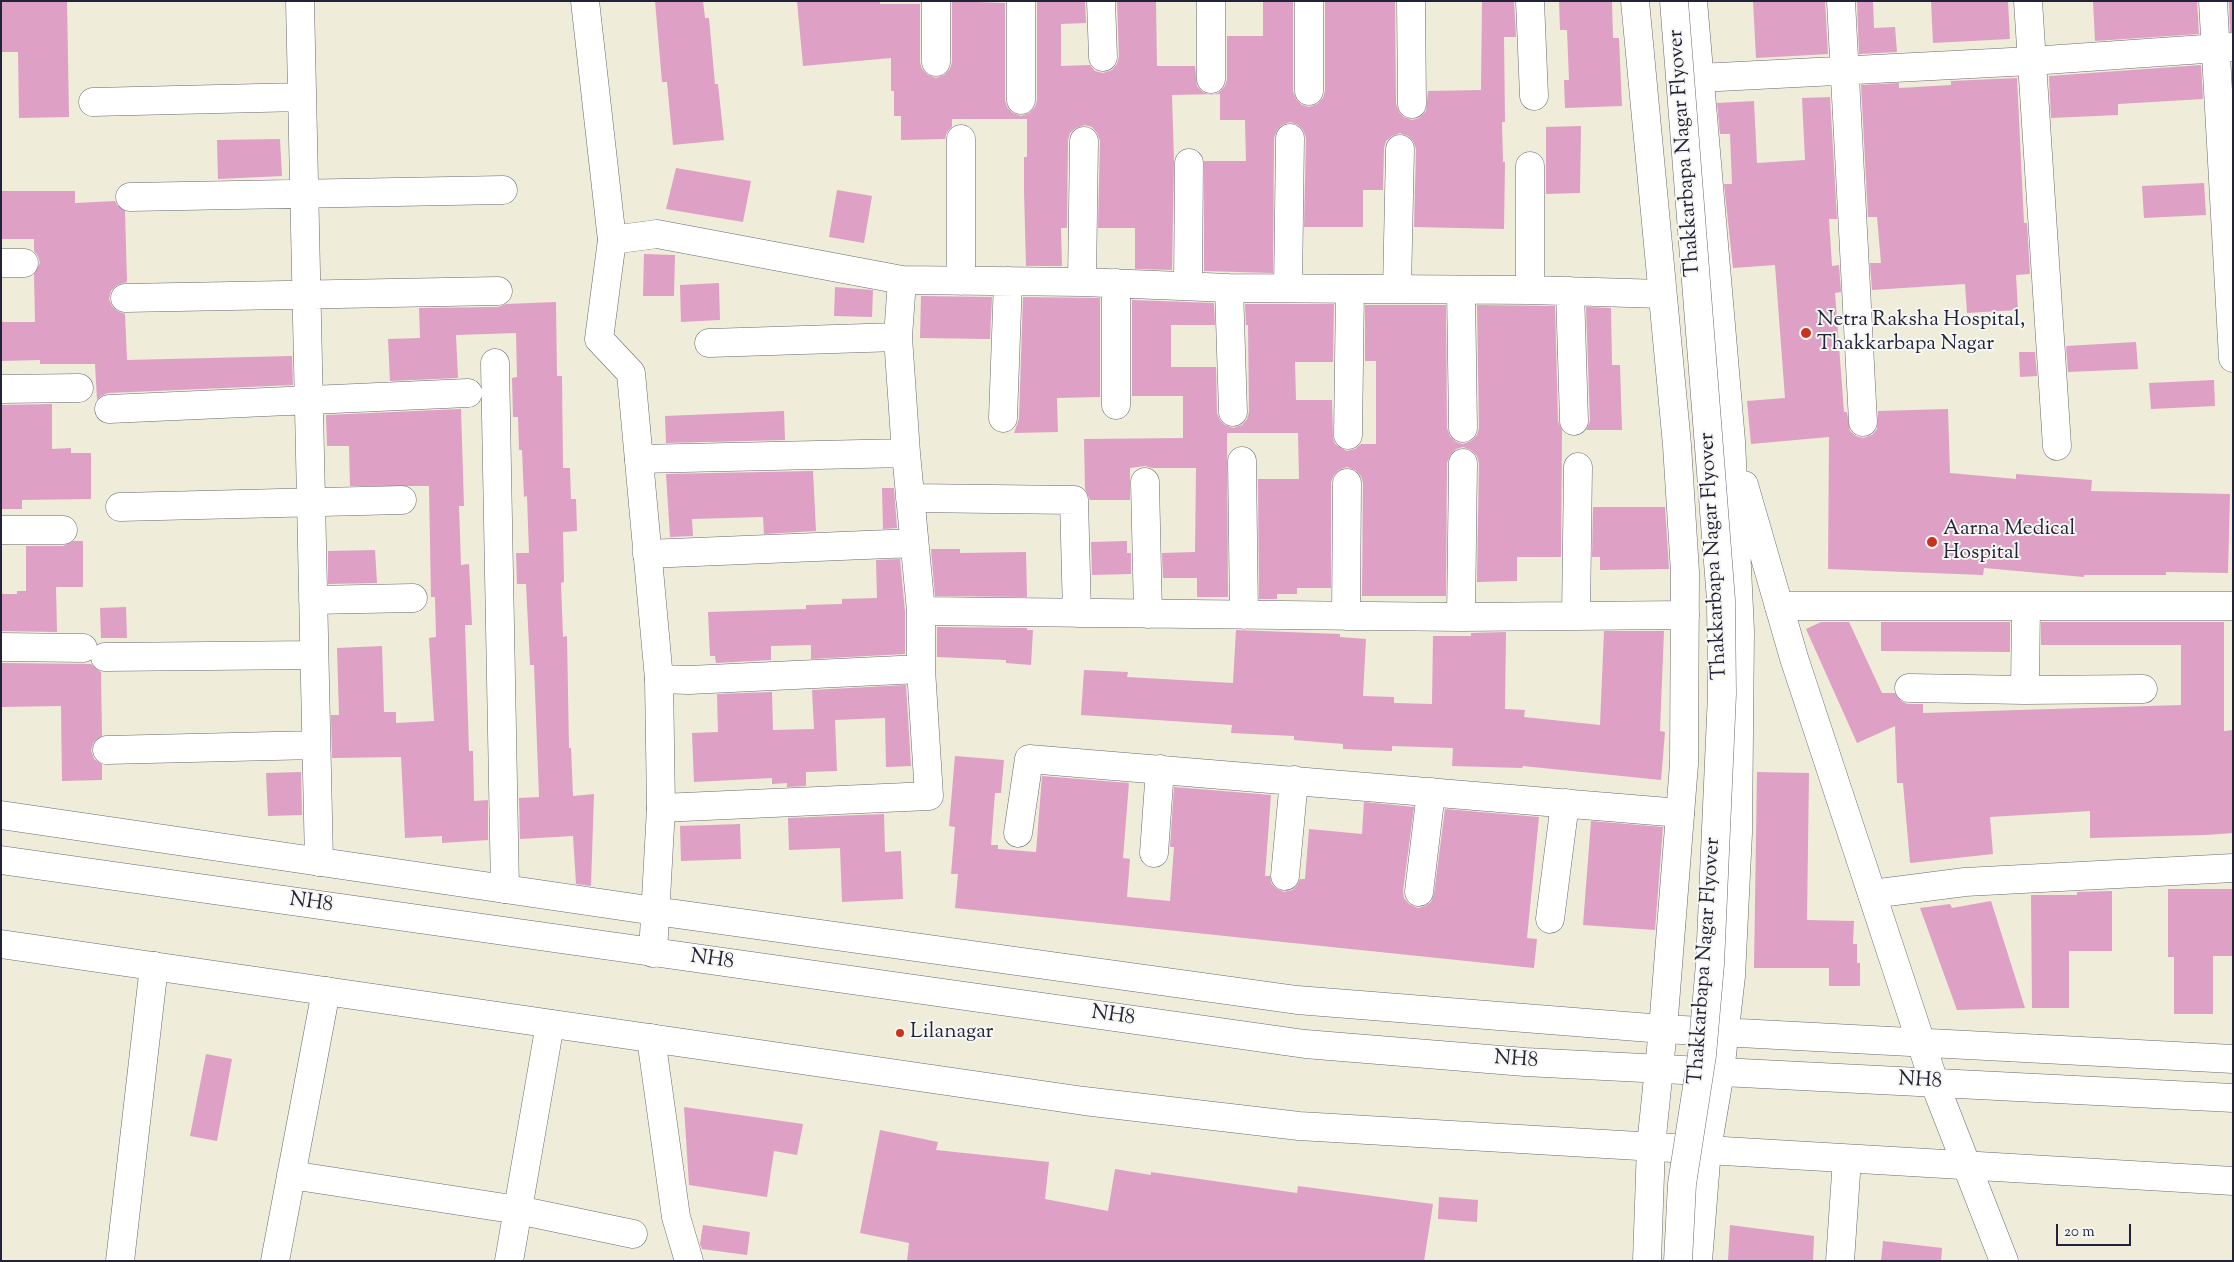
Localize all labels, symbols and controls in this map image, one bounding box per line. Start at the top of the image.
street label: Thakkarbapa Nagar Flyover [1665,29,1707,277]
place label: Netra Raksha Hospital, Thakkarbapa Nagar [1817,308,2025,358]
marker: Netra Raksha Hospital, Thakkarbapa Nagar [1799,326,1813,340]
street label: Thakkarbapa Nagar Flyover [1696,432,1734,680]
place label: Aarna Medical Hospital [1943,517,2075,567]
marker: Aarna Medical Hospital [1925,535,1939,549]
street label: Thakkarbapa Nagar Flyover [1685,837,1727,1085]
street label: NH8 [288,888,334,920]
street label: NH8 [689,945,735,977]
street label: NH8 [1090,1001,1136,1033]
place label: Lilanagar [910,1020,993,1046]
marker: Lilanagar [894,1027,906,1039]
street label: NH8 [1493,1047,1539,1075]
street label: NH8 [1897,1068,1943,1096]
scale bar [2059,1214,2134,1246]
text: 20 m [2064,1222,2095,1243]

